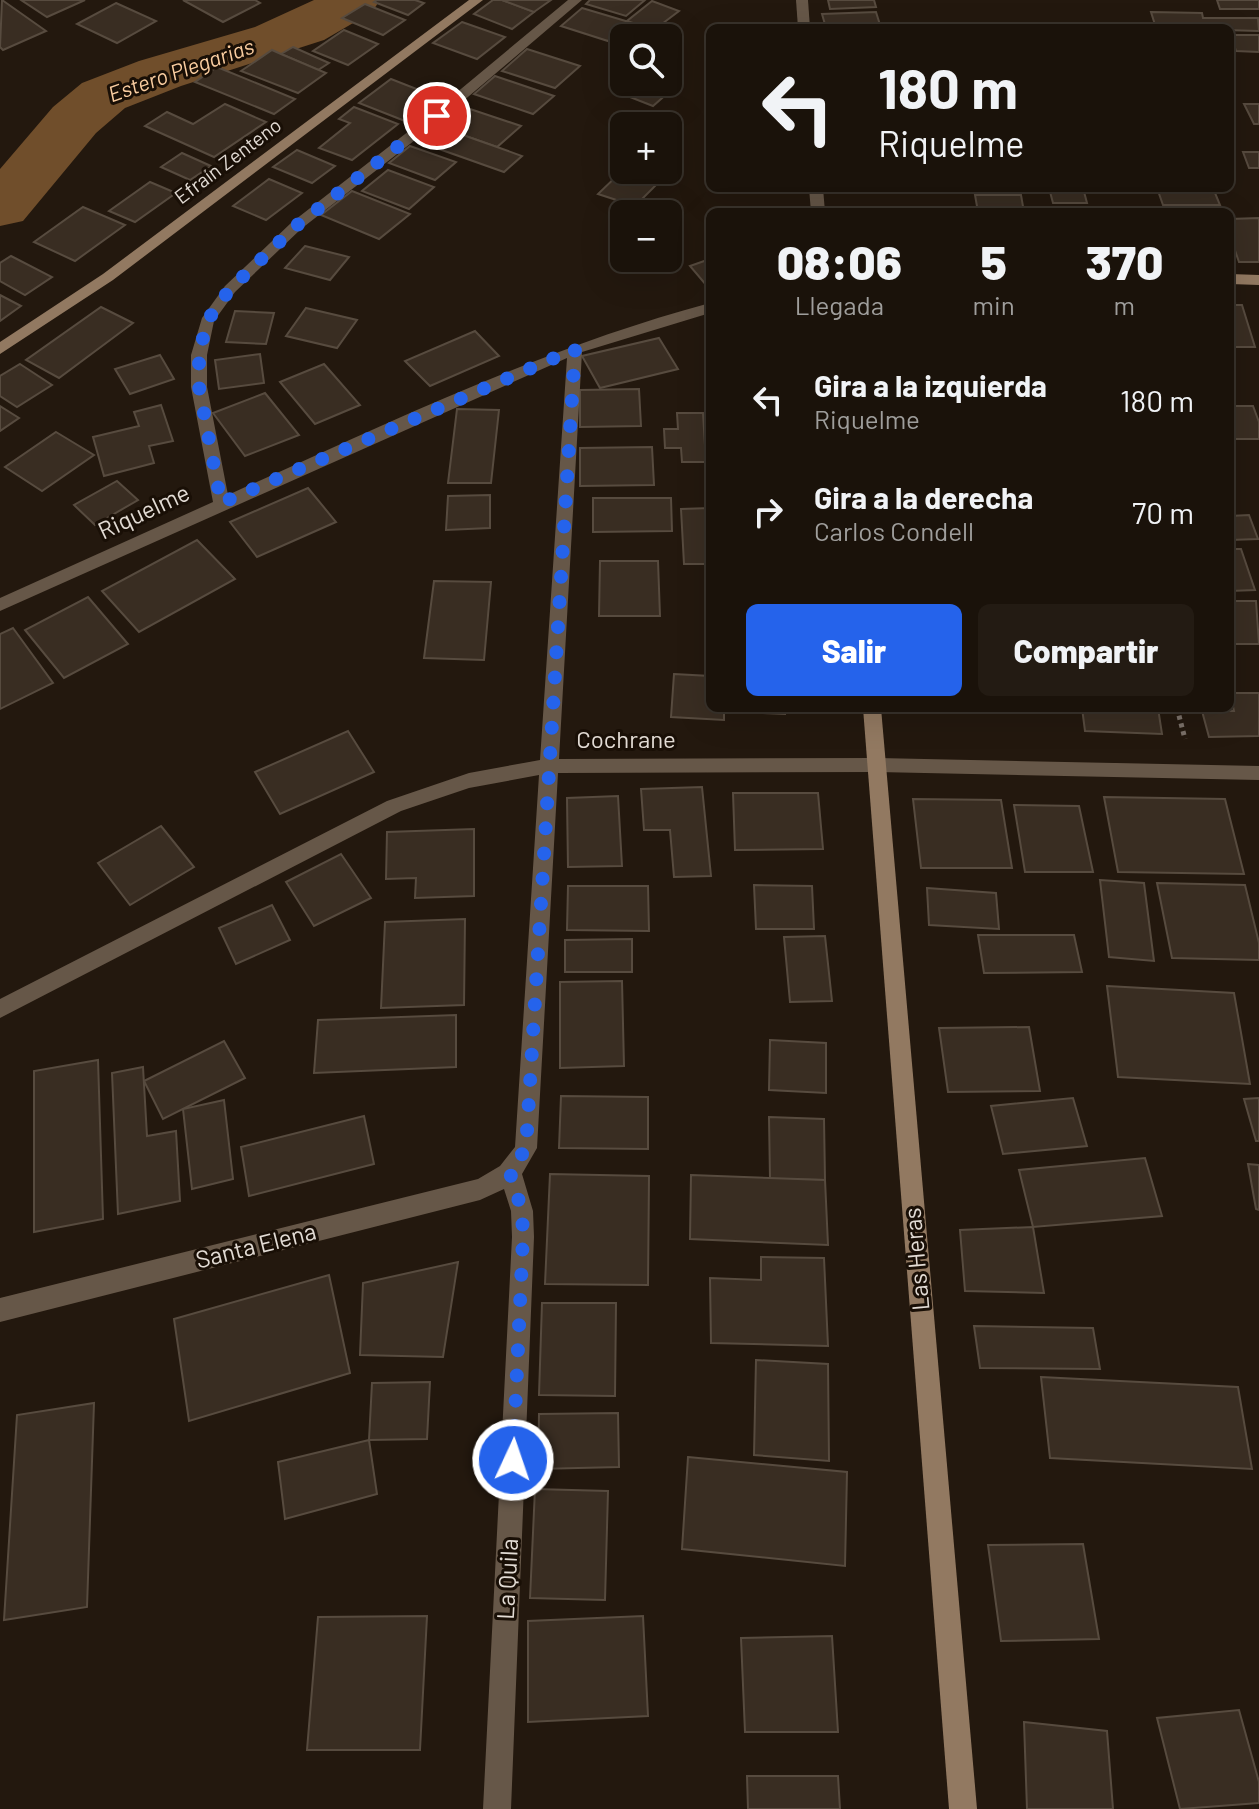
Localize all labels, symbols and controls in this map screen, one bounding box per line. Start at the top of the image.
map controls [610,24,682,272]
button: search [610,24,682,96]
water label: Estero Plegarias [104,32,257,106]
text: 180 m [878,53,1018,120]
icon: left [746,56,850,160]
pin [403,82,471,150]
icon: arrive [415,94,459,138]
street label: Efraín Zenteno [169,112,285,208]
button: + [610,112,682,184]
text: Riquelme [878,121,1025,164]
button: − [610,200,682,272]
text: 08:06 [777,232,902,290]
text: 5 [981,232,1007,290]
text: 370 [1085,232,1163,290]
text: Llegada [795,289,884,320]
text: min [973,289,1015,320]
text: m [1114,289,1135,320]
text: Gira a la izquierda [814,367,1047,403]
icon: left [746,378,790,422]
text: 180 m [1120,382,1194,418]
text: Riquelme [814,403,920,434]
street label: Riquelme [93,477,194,544]
text: Gira a la derecha [814,479,1033,515]
icon: right [746,490,790,534]
text: 70 m [1132,494,1194,530]
text: Carlos Condell [814,515,974,546]
button: Salir [746,604,962,696]
button: Compartir [978,604,1194,696]
street label: Cochrane [576,724,676,753]
street label: Las Heras [897,1206,934,1312]
street label: Santa Elena [192,1216,319,1273]
position arrow [471,1418,555,1502]
street label: La Quila [490,1538,523,1620]

